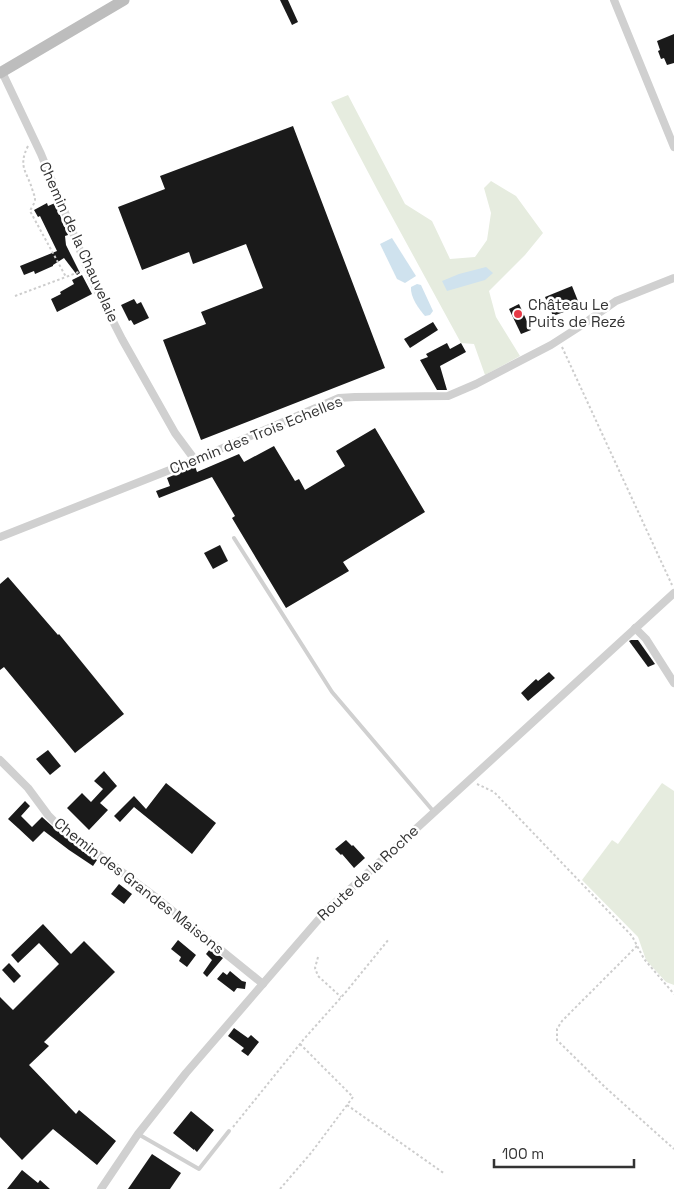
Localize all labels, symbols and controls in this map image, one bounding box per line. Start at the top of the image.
street label: Chemin de la Chauvelaie [35,159,124,325]
place label: Château Le Puits de Rezé [528,295,626,331]
marker: Château Le Puits de Rezé [512,308,524,320]
street label: Chemin des Trois Echelles [167,391,345,478]
street label: Chemin des Grandes Maisons [50,813,228,958]
street label: Route de la Roche [313,821,422,924]
scale bar [494,1136,634,1168]
text: 100 m [502,1144,544,1163]

